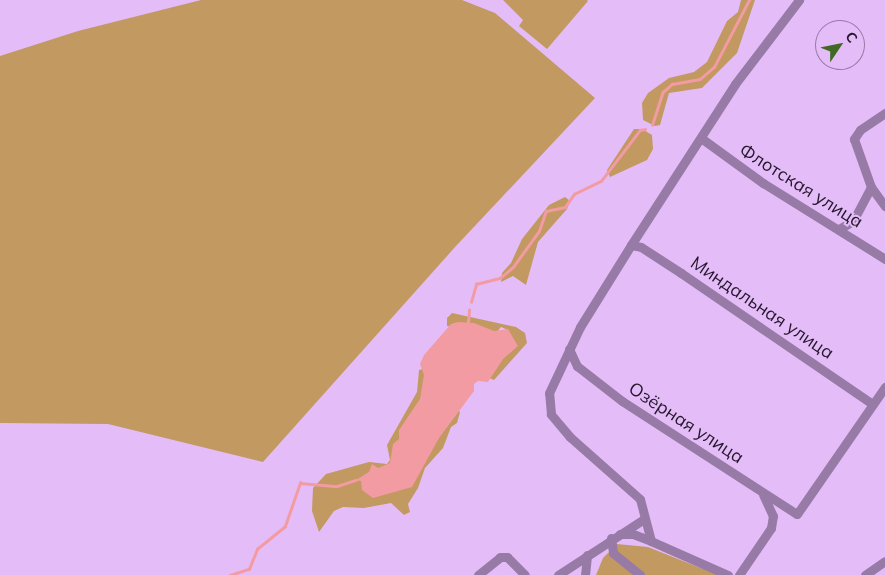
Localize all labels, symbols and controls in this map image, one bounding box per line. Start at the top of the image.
north arrow [815,20,865,70]
text: С [841,28,862,46]
street label: Флотская улица [735,139,867,233]
street label: Миндальная улица [686,252,838,364]
street label: Озёрная улица [624,378,748,468]

